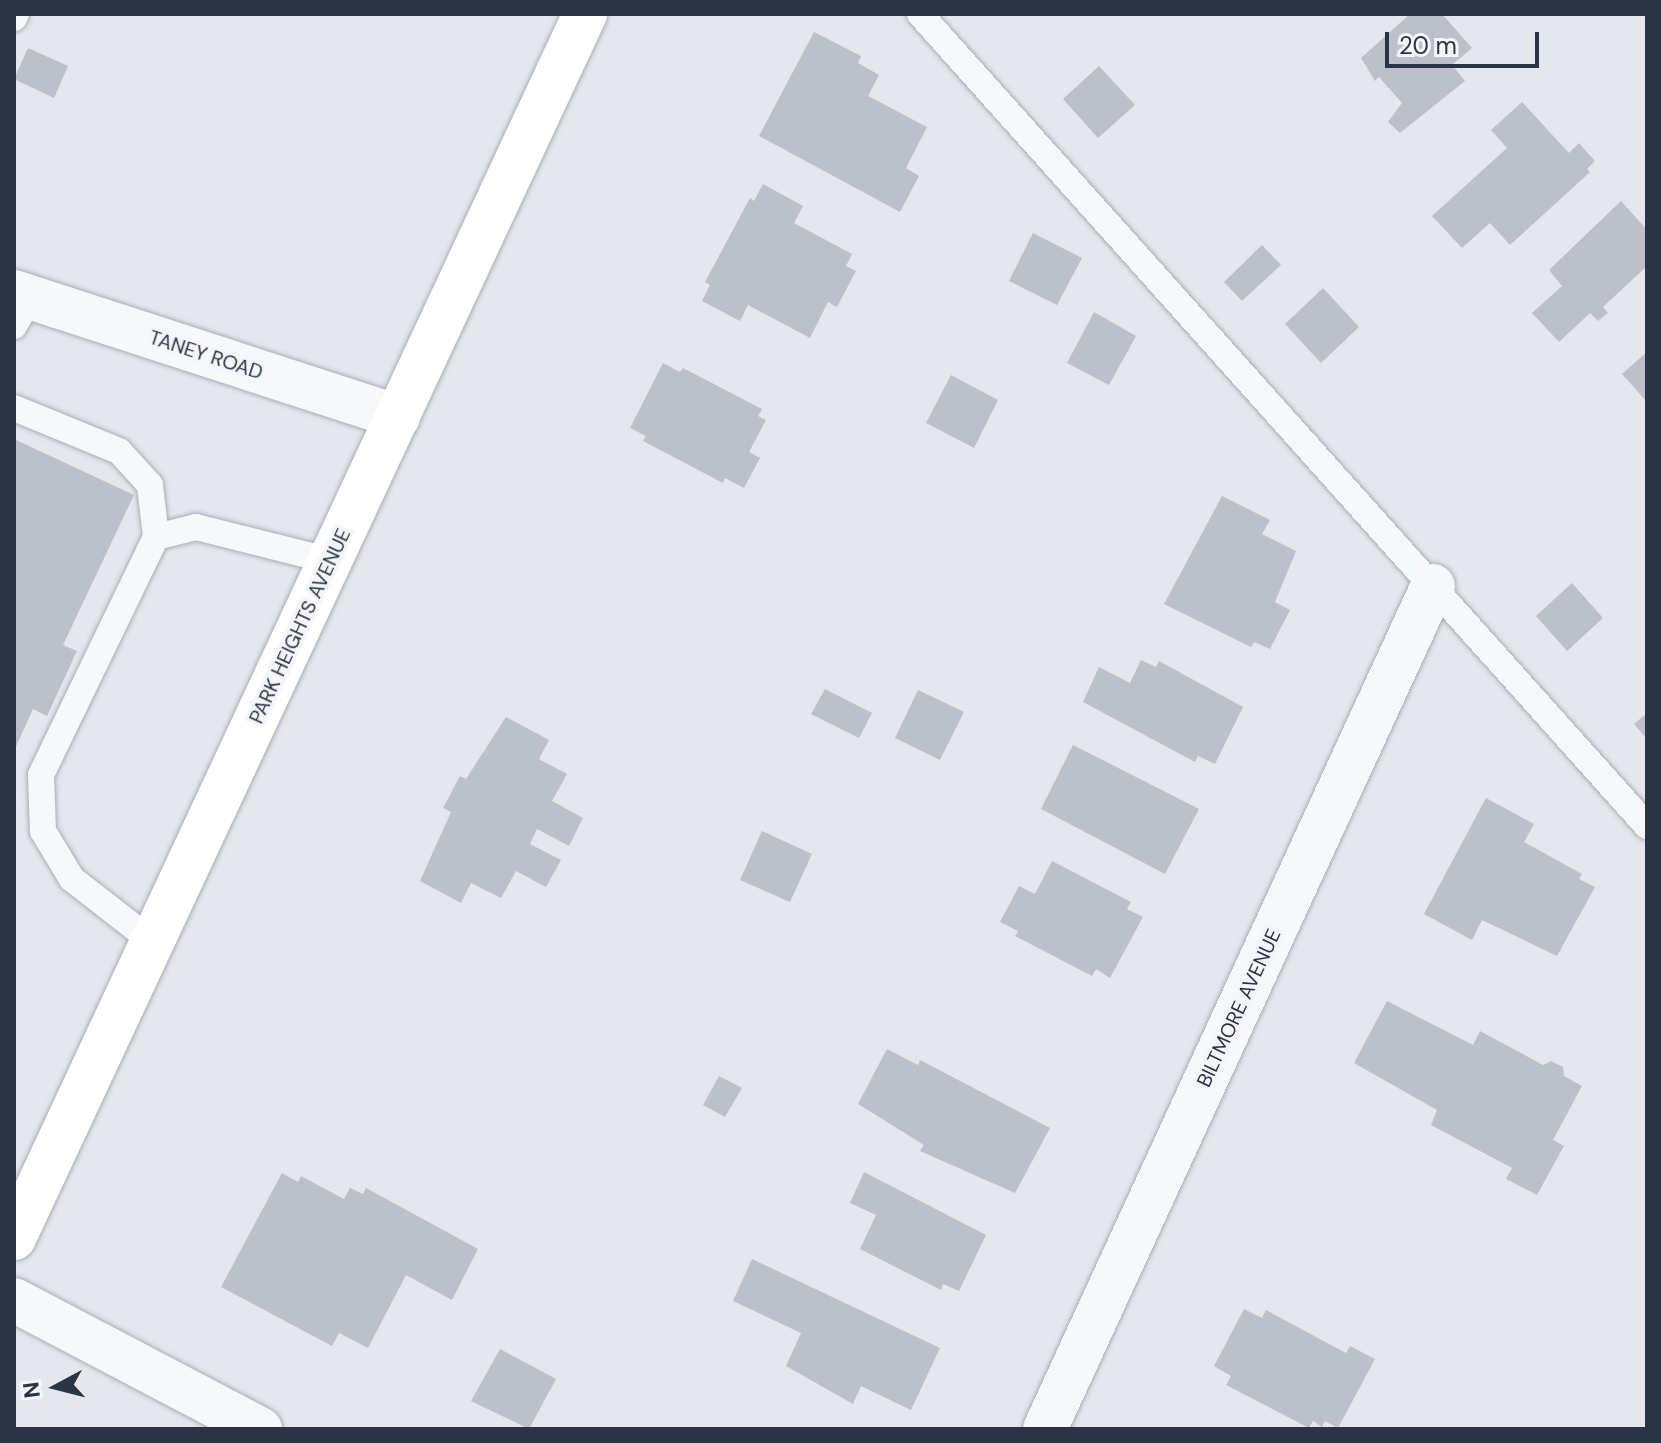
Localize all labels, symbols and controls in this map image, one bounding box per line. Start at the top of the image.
scale bar [1389,16,1543,66]
text: 20 m [1399,30,1457,61]
street label: TANEY ROAD [146,325,266,385]
street label: PARK HEIGHTS AVENUE [244,525,356,727]
street label: BILTMORE AVENUE [1192,925,1286,1091]
north arrow [16,1347,96,1427]
text: N [16,1380,47,1400]

